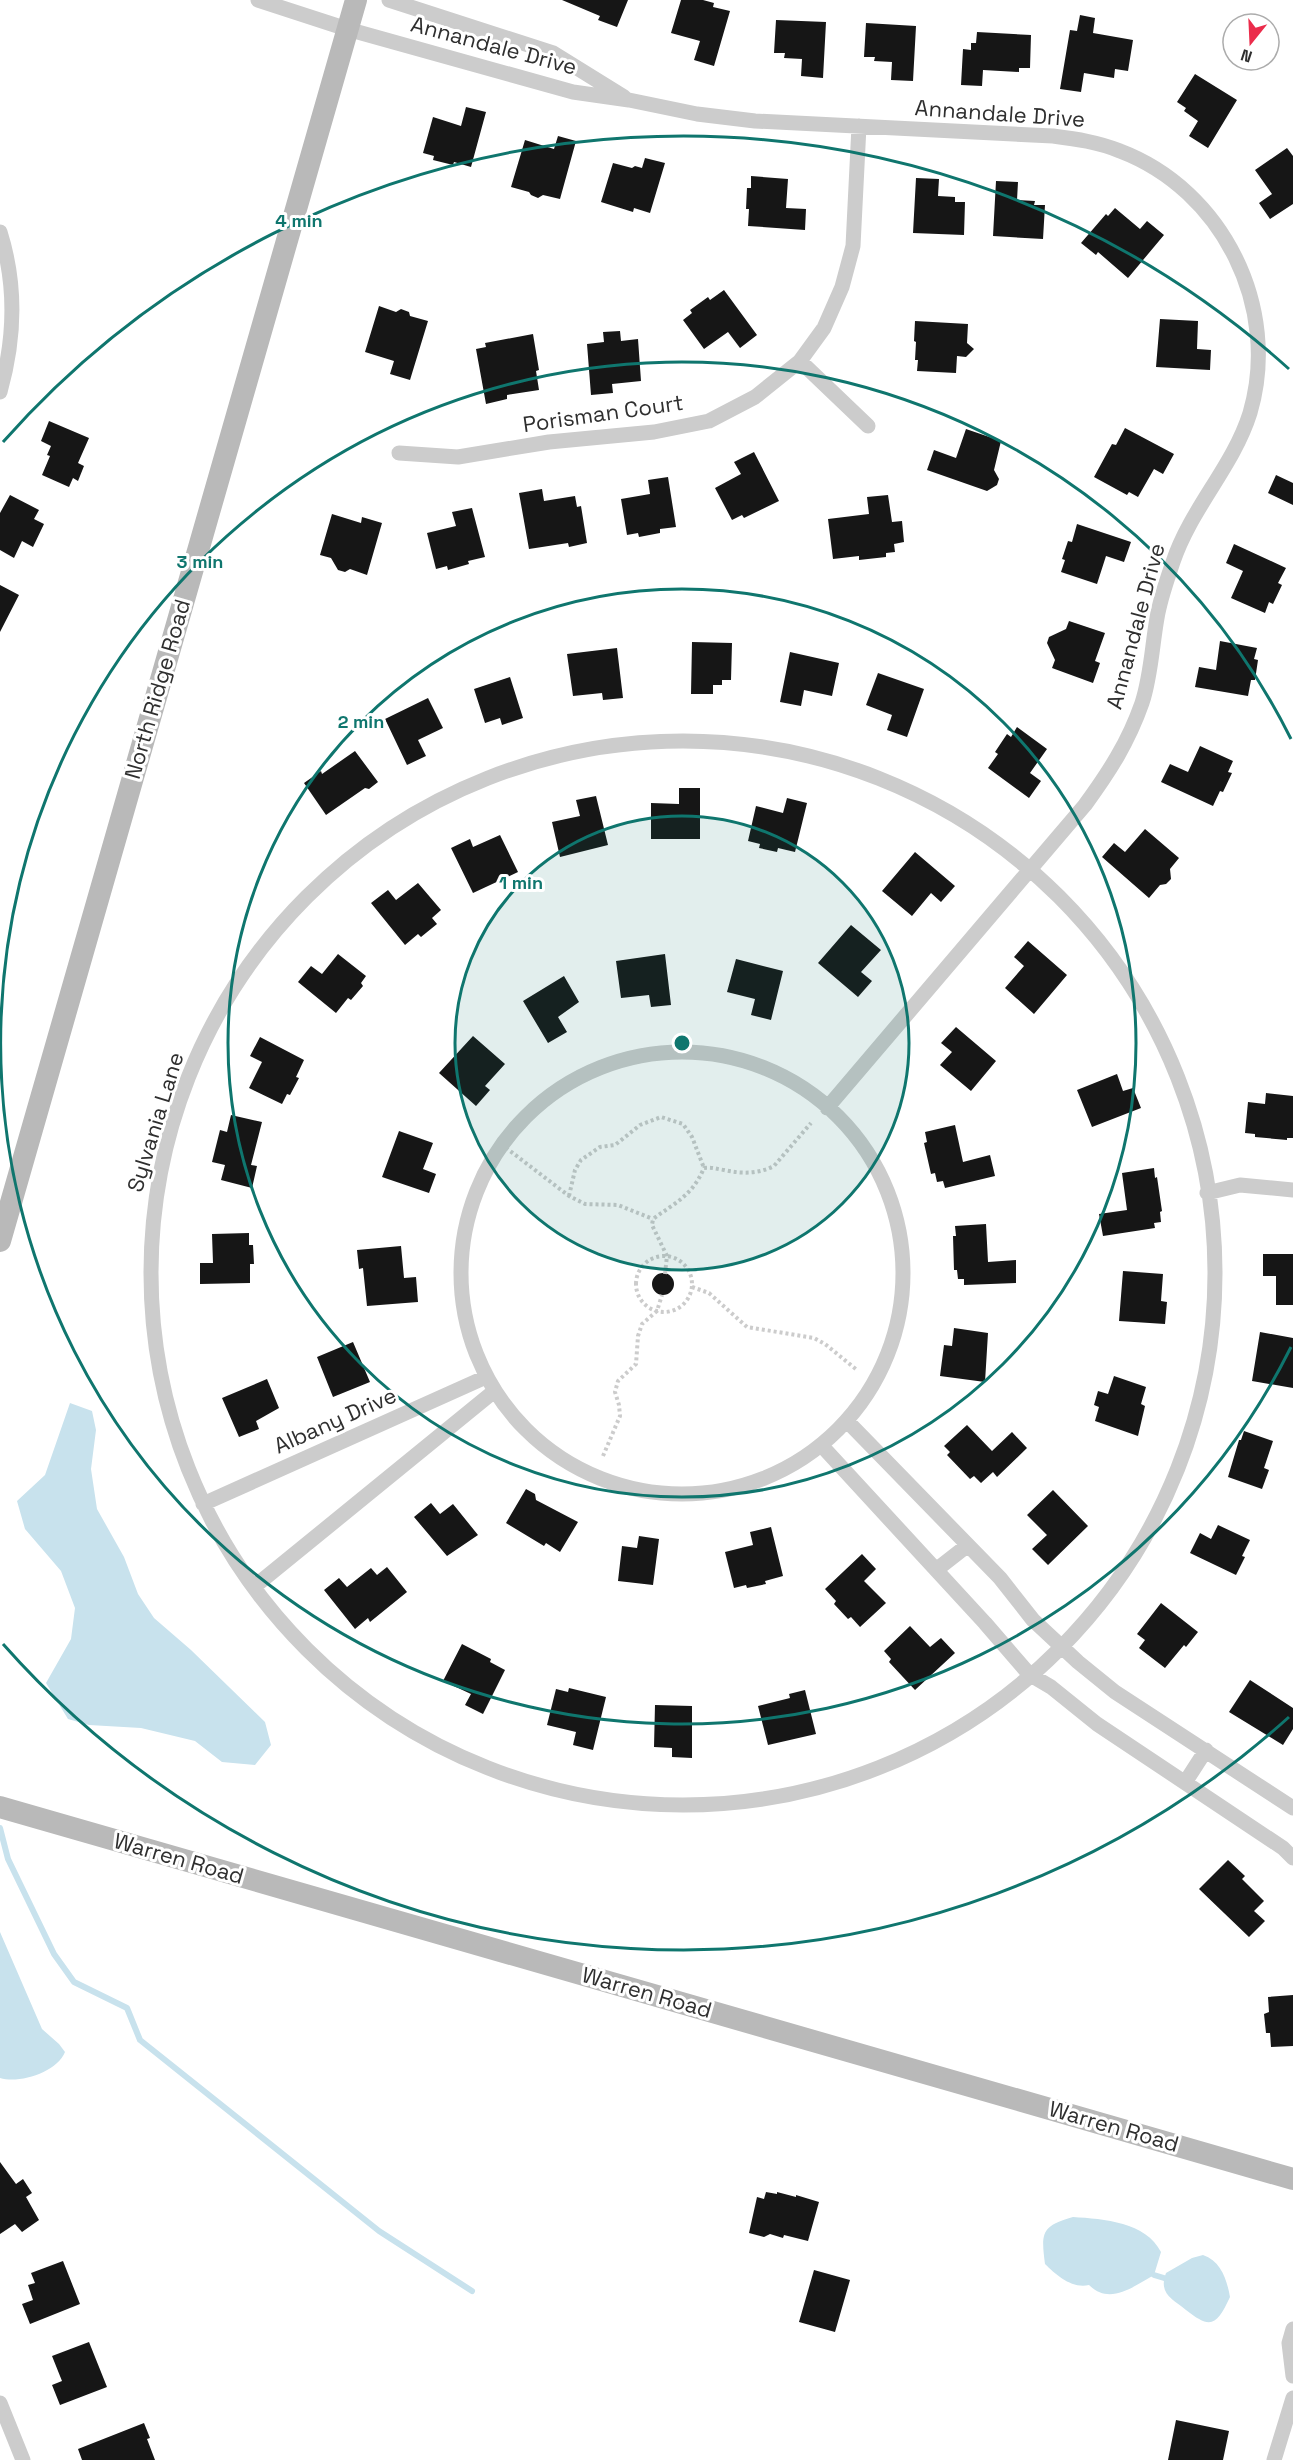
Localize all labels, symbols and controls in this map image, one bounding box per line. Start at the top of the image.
street label: Annandale Drive [408,9,580,81]
north arrow [1221,12,1281,72]
text: N [1238,44,1255,67]
street label: Annandale Drive [914,93,1086,133]
text: 4 min [275,209,323,232]
street label: Porisman Court [521,388,685,438]
street label: Annandale Drive [1099,540,1171,712]
text: 3 min [177,550,223,573]
street label: North Ridge Road [118,596,196,782]
text: 2 min [338,710,384,733]
text: 1 min [499,871,543,894]
centre of rings [672,1033,692,1053]
street label: Sylvania Lane [120,1049,190,1195]
street label: Albany Drive [269,1381,401,1459]
street label: Warren Road [111,1826,247,1890]
street label: Warren Road [579,1960,715,2024]
street label: Warren Road [1046,2094,1182,2158]

